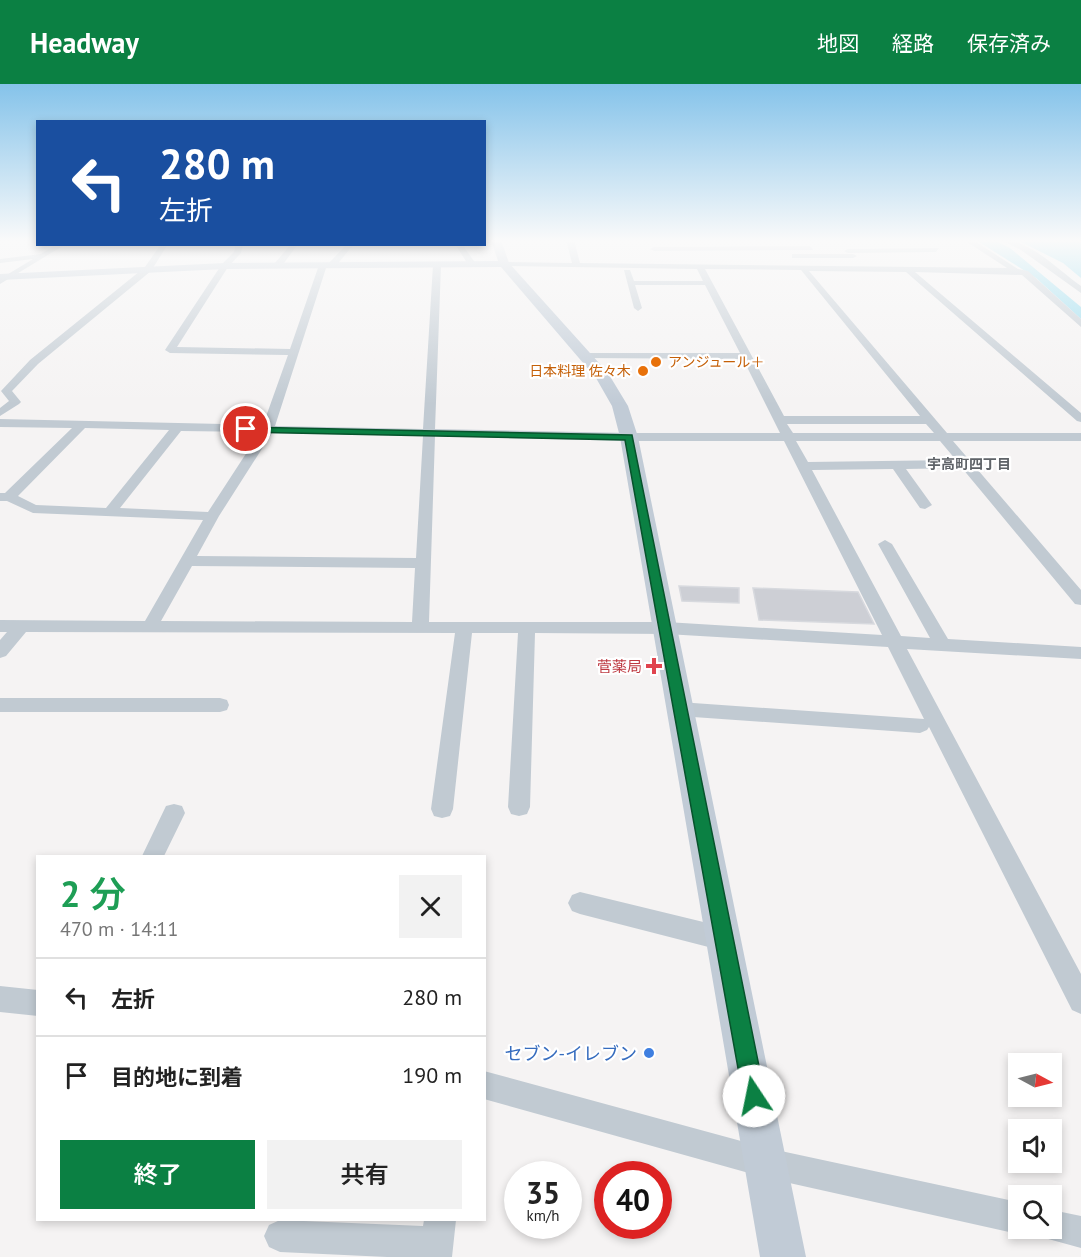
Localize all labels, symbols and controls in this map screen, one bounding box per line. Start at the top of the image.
text: Headway [30,24,139,61]
text: 地図 [817,30,859,57]
text: 経路 [892,30,934,57]
text: 保存済み [967,30,1051,57]
text: 280 m [159,136,275,191]
icon: left [60,144,138,222]
text: 左折 [159,193,213,227]
place label: アンジュール＋ [668,353,764,371]
marker: アンジュール＋ [649,355,663,369]
place label: 日本料理 佐々木 [529,362,631,380]
marker: 日本料理 佐々木 [636,364,650,378]
pin [220,403,271,454]
icon: arrive [229,412,262,445]
district label: 宇高町四丁目 [927,455,1011,473]
place label: 菅薬局 [597,657,642,676]
marker: 菅薬局 [647,659,661,673]
text: 2 分 [60,870,126,917]
button: close [399,875,462,938]
text: 470 m · 14:11 [60,916,178,942]
icon: left [60,981,93,1014]
text: 280 m [402,983,462,1011]
text: 左折 [111,985,155,1013]
place label: セブン-イレブン [505,1042,637,1065]
marker: セブン-イレブン [642,1046,656,1060]
north arrow [1008,1053,1062,1107]
map controls [1008,1053,1062,1239]
icon: arrive [60,1059,93,1092]
text: 190 m [402,1061,462,1089]
text: 目的地に到着 [111,1063,243,1091]
position arrow [722,1064,786,1128]
button: sound [1008,1119,1062,1173]
button: 終了 [60,1140,255,1209]
button: 共有 [267,1140,462,1209]
speed limit sign: 40 [594,1161,672,1239]
text: 35 [526,1173,560,1212]
button: search [1008,1185,1062,1239]
text: km/h [527,1206,559,1225]

